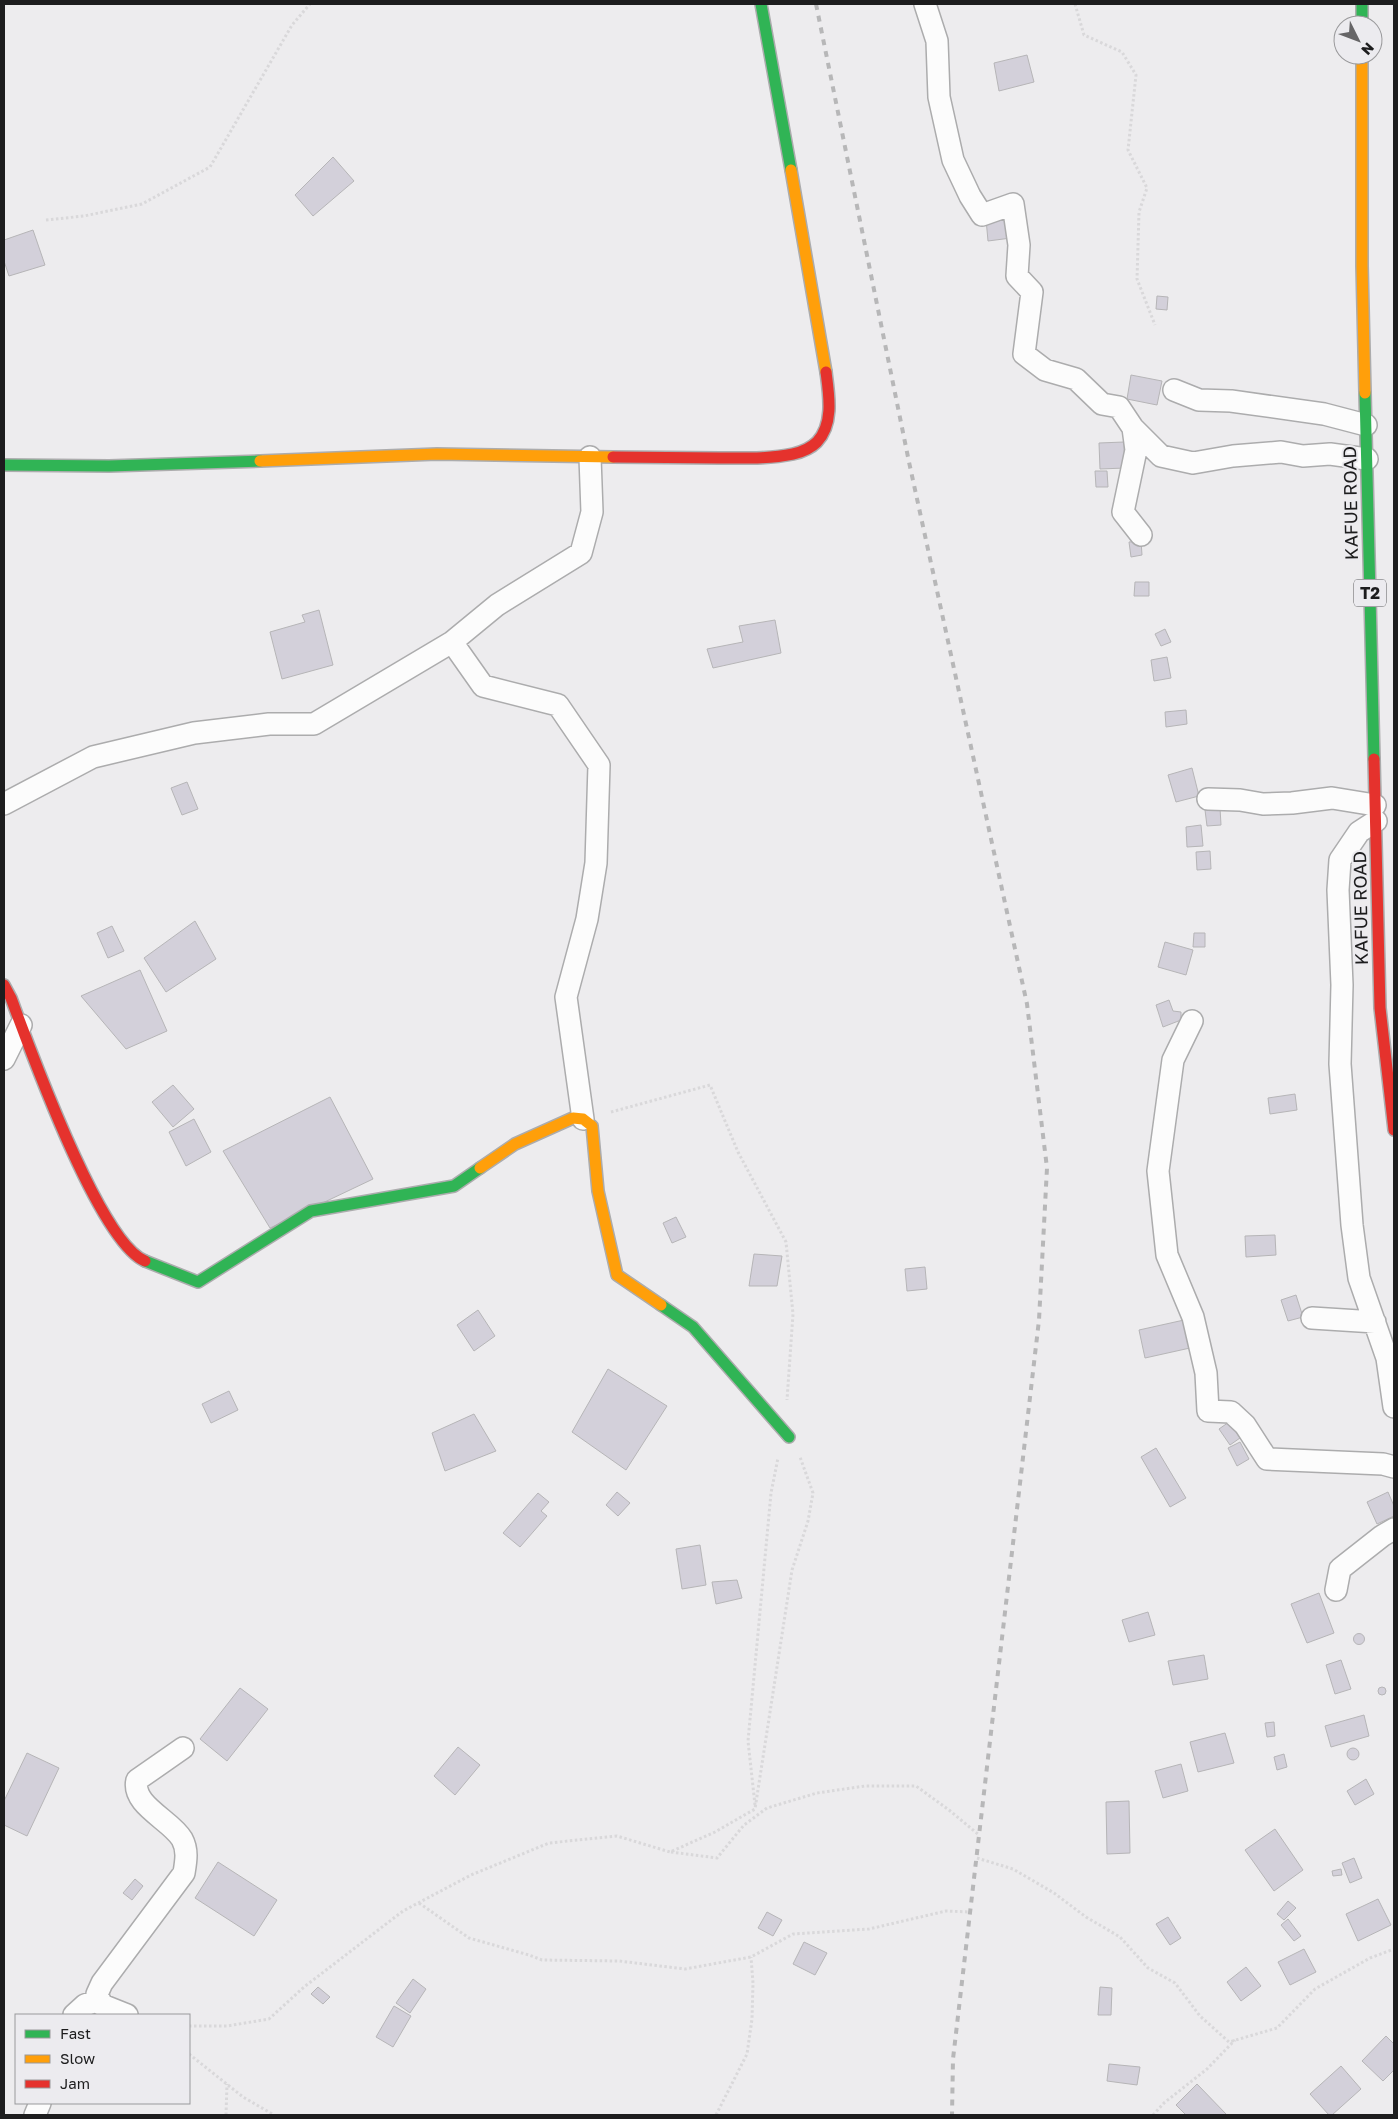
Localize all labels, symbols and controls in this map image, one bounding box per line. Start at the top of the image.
north arrow [1333,15,1383,65]
text: N [1358,39,1378,59]
street label: KAFUE ROAD [1338,446,1362,560]
road number: T2 [1354,580,1386,606]
street label: KAFUE ROAD [1348,851,1372,965]
legend [15,2014,190,2104]
text: Fast [60,2024,91,2042]
text: Slow [60,2049,95,2067]
text: Jam [60,2074,90,2092]

